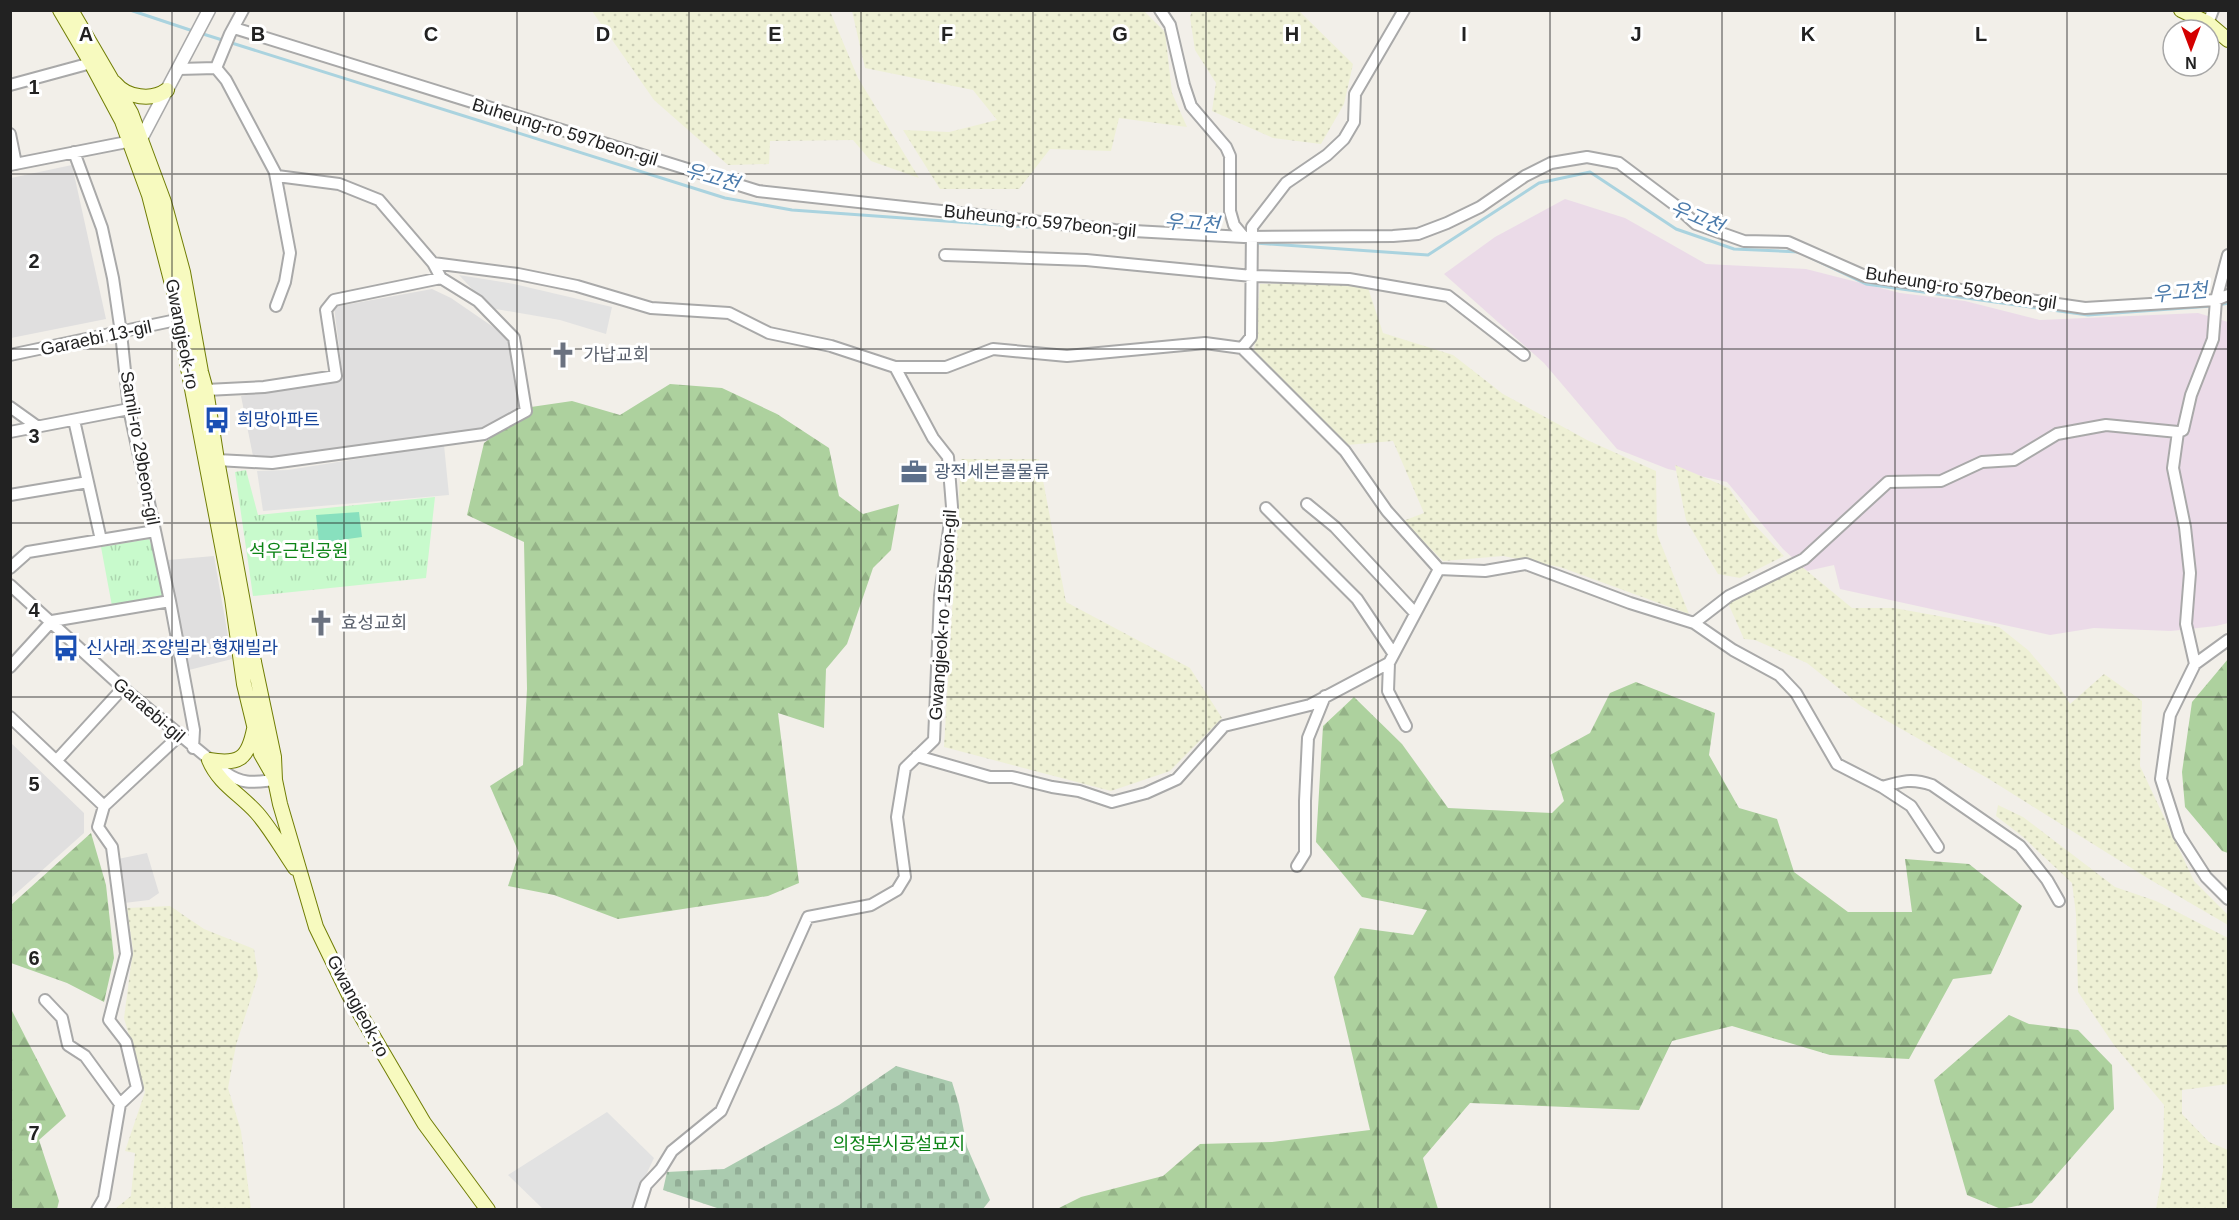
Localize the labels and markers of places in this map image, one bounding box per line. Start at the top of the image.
church icon: 가납교회 [548,340,578,370]
place label: 가납교회 [583,345,649,365]
bus stop icon: 희망아파트 [202,405,232,435]
place label: 희망아파트 [237,410,320,430]
office icon: 광적세븐콜물류 [899,457,929,487]
place label: 광적세븐콜물류 [934,462,1050,482]
church icon: 효성교회 [306,608,336,638]
place label: 효성교회 [341,613,407,633]
bus stop icon: 신사래.조양빌라.형재빌라 [51,633,81,663]
place label: 신사래.조양빌라.형재빌라 [86,638,279,658]

